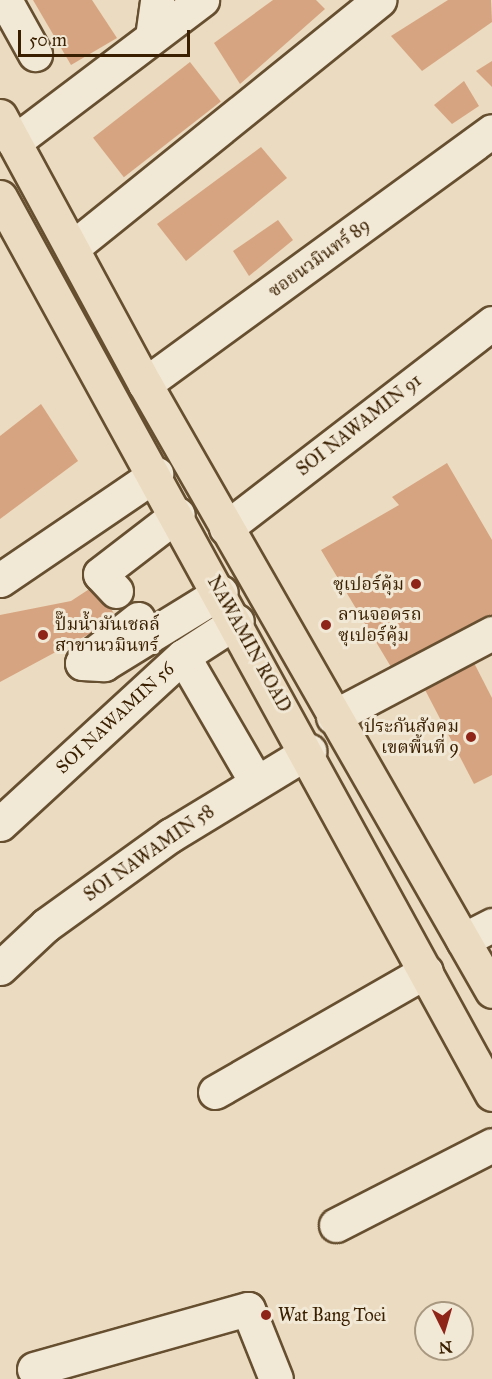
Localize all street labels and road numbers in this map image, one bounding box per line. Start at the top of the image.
street label: ซอยนวมินทร์ 89 [264,214,374,302]
street label: SOI NAWAMIN 91 [292,370,426,480]
street label: NAWAMIN ROAD [203,572,295,716]
street label: SOI NAWAMIN 56 [52,658,178,778]
street label: SOI NAWAMIN 58 [80,800,218,906]

